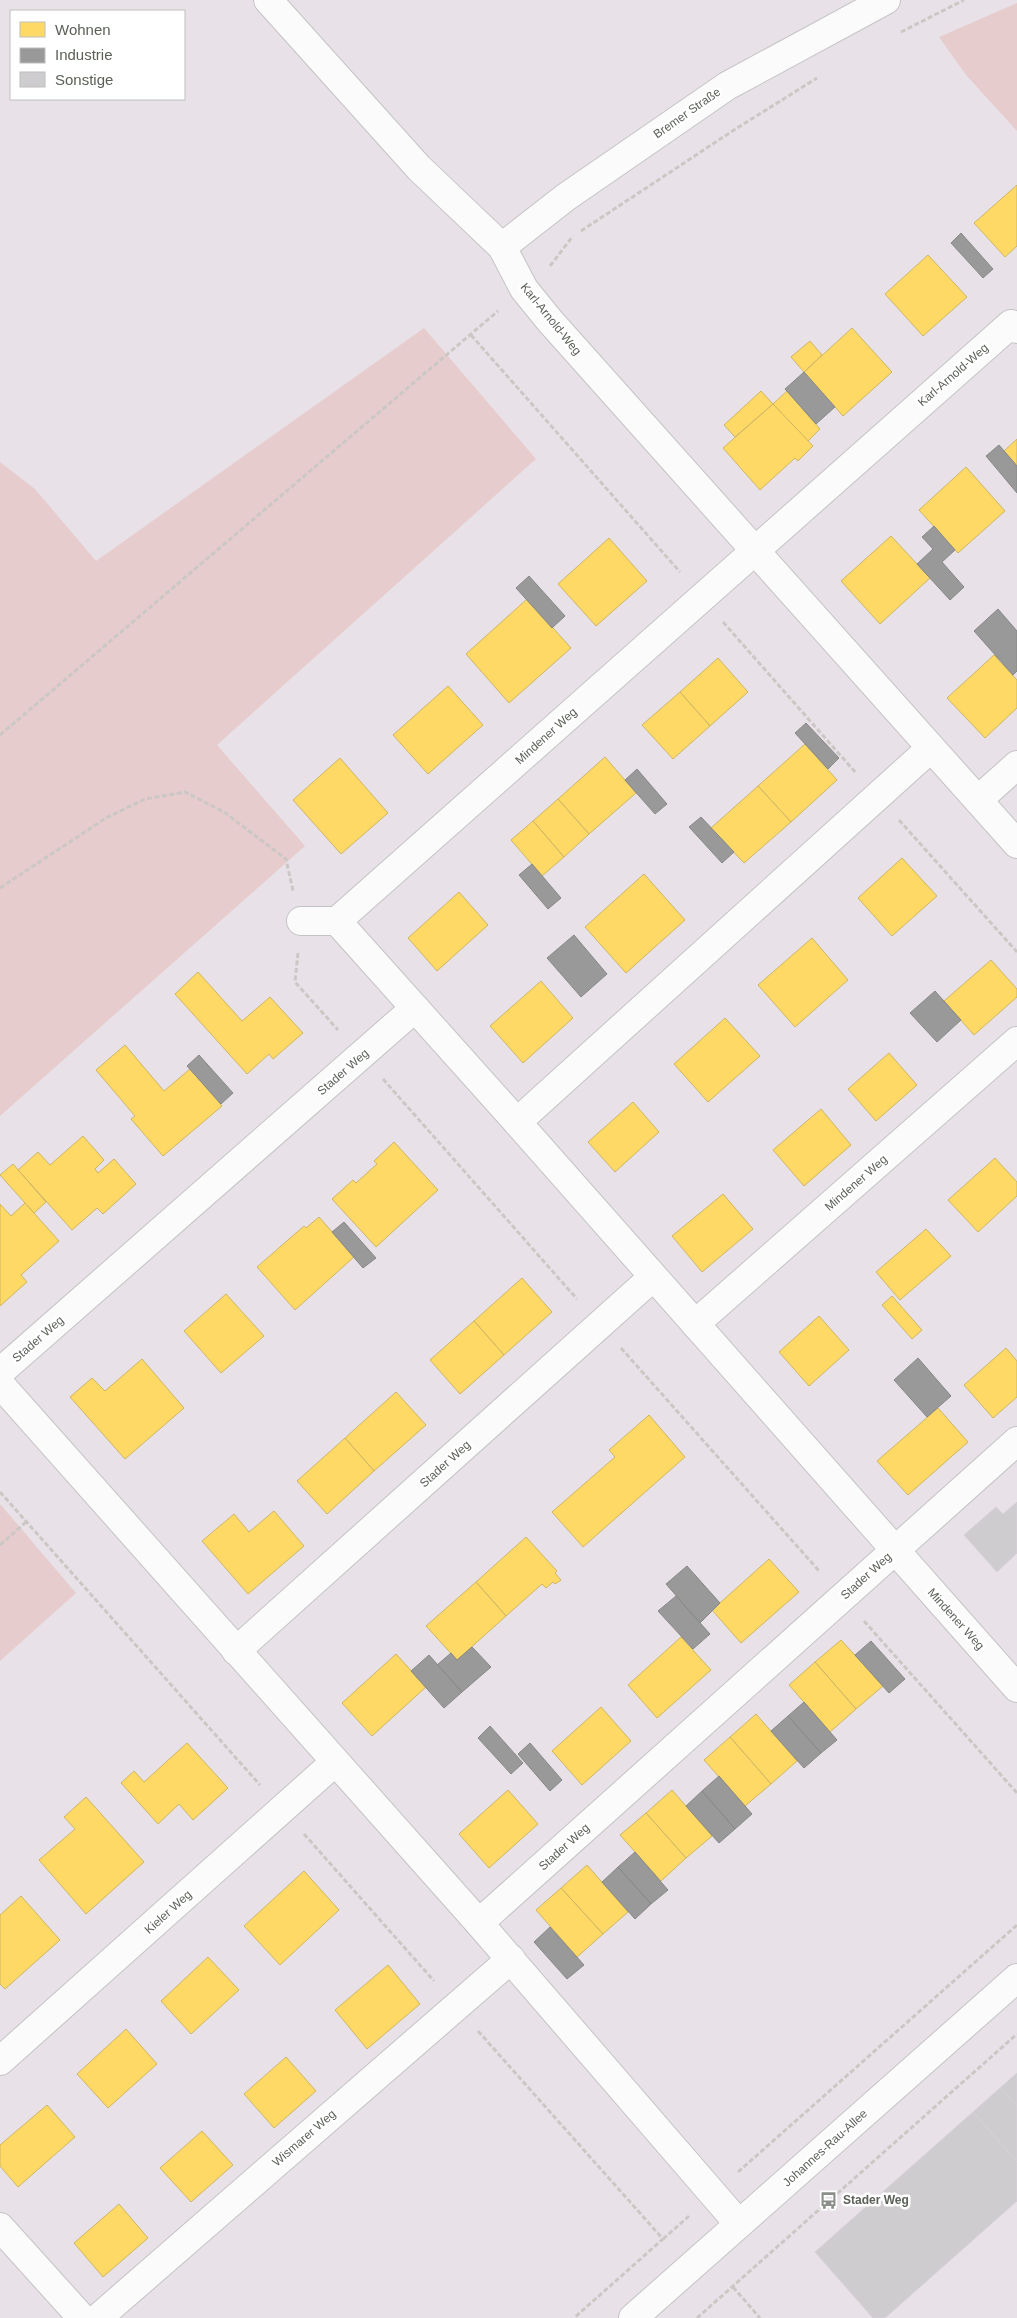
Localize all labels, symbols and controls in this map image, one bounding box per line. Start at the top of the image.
legend [10,10,185,100]
text: Wohnen [55,21,111,38]
text: Industrie [55,46,113,63]
text: Sonstige [55,71,113,88]
street label: Bremer Straße [651,85,724,141]
street label: Karl-Arnold-Weg [518,280,584,358]
street label: Karl-Arnold-Weg [915,341,991,409]
street label: Mindener Weg [512,705,580,767]
street label: Stader Weg [315,1046,371,1098]
street label: Mindener Weg [822,1152,890,1214]
street label: Stader Weg [10,1313,66,1365]
street label: Stader Weg [417,1438,473,1490]
street label: Stader Weg [838,1550,894,1602]
street label: Mindener Weg [925,1585,987,1653]
street label: Stader Weg [536,1821,592,1873]
street label: Kieler Weg [142,1887,194,1937]
street label: Johannes-Rau-Allee [780,2106,870,2190]
street label: Wismarer Weg [270,2107,338,2169]
bus stop icon: Stader Weg [819,2190,839,2210]
place label: Stader Weg [843,2193,909,2207]

